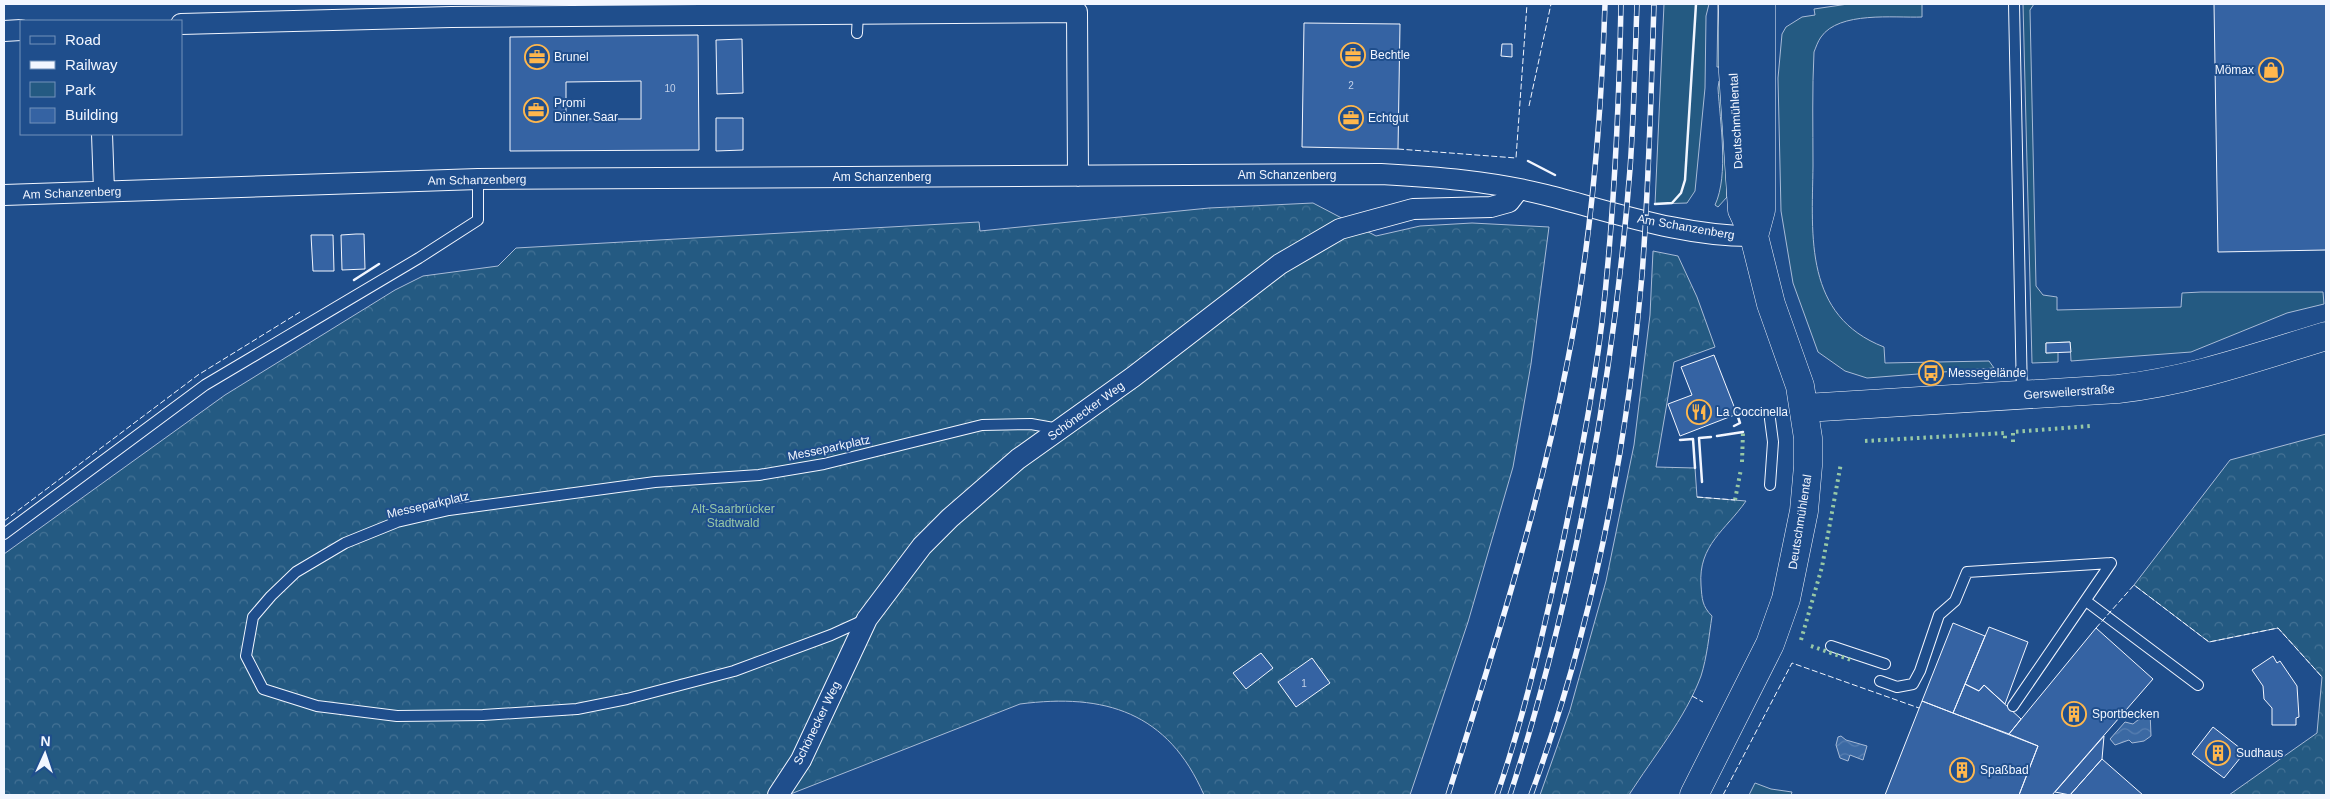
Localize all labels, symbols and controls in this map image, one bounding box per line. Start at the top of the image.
legend [20,20,182,135]
text: Road [65,31,101,48]
office icon: Bechtle [1340,42,1366,68]
office icon: Brunel [524,44,550,70]
place label: Bechtle [1370,48,1410,62]
place label: Brunel [554,50,589,64]
text: Railway [65,56,118,73]
shop icon: Mömax [2258,57,2284,83]
place label: Mömax [2215,63,2254,77]
street label: Deutschmühlental [1726,73,1746,169]
house number: 2 [1348,80,1354,91]
text: Park [65,81,96,98]
house number: 10 [664,83,676,94]
place label: Promi Dinner Saar [554,96,618,124]
office icon: Promi Dinner Saar [523,97,549,123]
office icon: Echtgut [1338,105,1364,131]
text: Building [65,106,118,123]
place label: Echtgut [1368,111,1409,125]
street label: Am Schanzenberg [1238,168,1336,182]
street label: Am Schanzenberg [833,170,931,184]
street label: Am Schanzenberg [428,172,526,188]
street label: Am Schanzenberg [22,184,122,202]
street label: Am Schanzenberg [1636,212,1736,242]
bus stop icon: Messegelände [1918,360,1944,386]
place label: Messegelände [1948,366,2026,380]
street label: Schönecker Weg [1045,379,1127,443]
street label: Gersweilerstraße [2023,382,2115,402]
restaurant icon: La Coccinella [1686,399,1712,425]
place label: La Coccinella [1716,405,1788,419]
street label: Messeparkplatz [786,432,872,464]
street label: Deutschmühlental [1786,473,1814,571]
street label: Messeparkplatz [385,489,471,521]
park label: Alt-Saarbrücker Stadtwald [691,502,775,530]
house number: 1 [1301,678,1307,689]
street label: Schönecker Weg [791,679,843,767]
building icon: Sportbecken [2061,701,2087,727]
place label: Sportbecken [2092,707,2159,721]
north arrow [20,729,70,779]
text: N [40,733,51,749]
building icon: Sudhaus [2205,740,2231,766]
place label: Sudhaus [2236,746,2283,760]
building icon: Spaßbad [1949,757,1975,783]
place label: Spaßbad [1980,763,2029,777]

